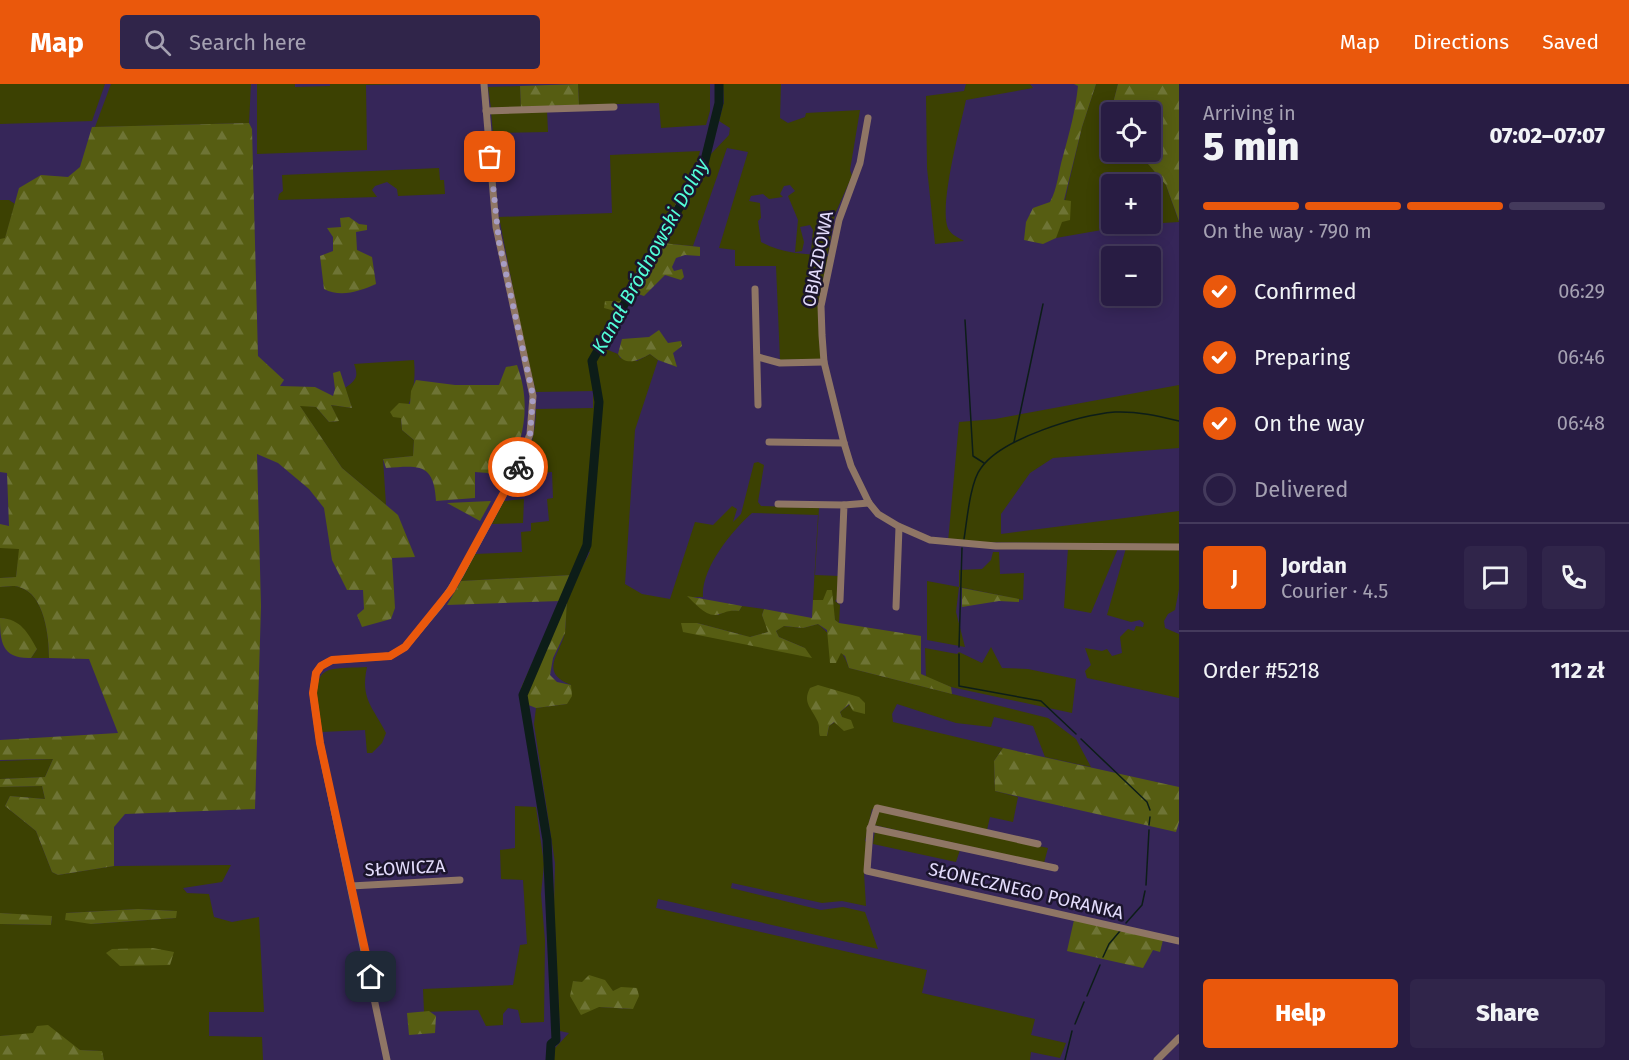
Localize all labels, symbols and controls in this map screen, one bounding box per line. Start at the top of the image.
search box [120,15,540,69]
text: Map [30,26,84,59]
icon: search [141,26,174,59]
text: Search here [189,29,307,56]
text: Map [1340,29,1380,55]
text: Directions [1413,29,1509,55]
text: Saved [1542,29,1599,55]
text: Arriving in [1203,101,1296,125]
map controls [1101,102,1161,306]
button: locate [1101,102,1161,162]
text: 07:02–07:07 [1489,122,1605,149]
text: 5 min [1203,124,1299,170]
pin [464,131,515,182]
icon: bag [473,140,506,173]
water label: Kanał Bródnowski Dolny [586,153,714,357]
button: + [1101,174,1161,234]
street label: OBJAZDOWA [798,208,838,309]
text: On the way · 790 m [1203,219,1372,243]
button: − [1101,246,1161,306]
icon: check [1203,275,1236,308]
text: Confirmed [1254,278,1357,305]
text: 06:29 [1558,279,1605,303]
icon: check [1203,341,1236,374]
text: Preparing [1254,344,1350,371]
text: 06:46 [1557,345,1605,369]
icon: check [1203,407,1236,440]
text: On the way [1254,410,1365,437]
text: 06:48 [1557,411,1605,435]
courier [488,437,548,497]
icon: bike [502,451,535,484]
text: Delivered [1254,476,1349,503]
button: chat [1464,546,1527,609]
button: phone [1542,546,1605,609]
text: Jordan [1281,552,1347,579]
text: J [1231,564,1238,591]
text: Courier · 4.5 [1281,579,1388,603]
text: Order #5218 [1203,657,1320,684]
text: 112 zł [1551,657,1605,684]
street label: SŁOWICZA [364,855,446,881]
street label: SŁONECZNEGO PORANKA [926,858,1126,924]
pin [345,951,396,1002]
icon: home [354,960,387,993]
button: Help [1203,979,1398,1048]
button: Share [1410,979,1605,1048]

